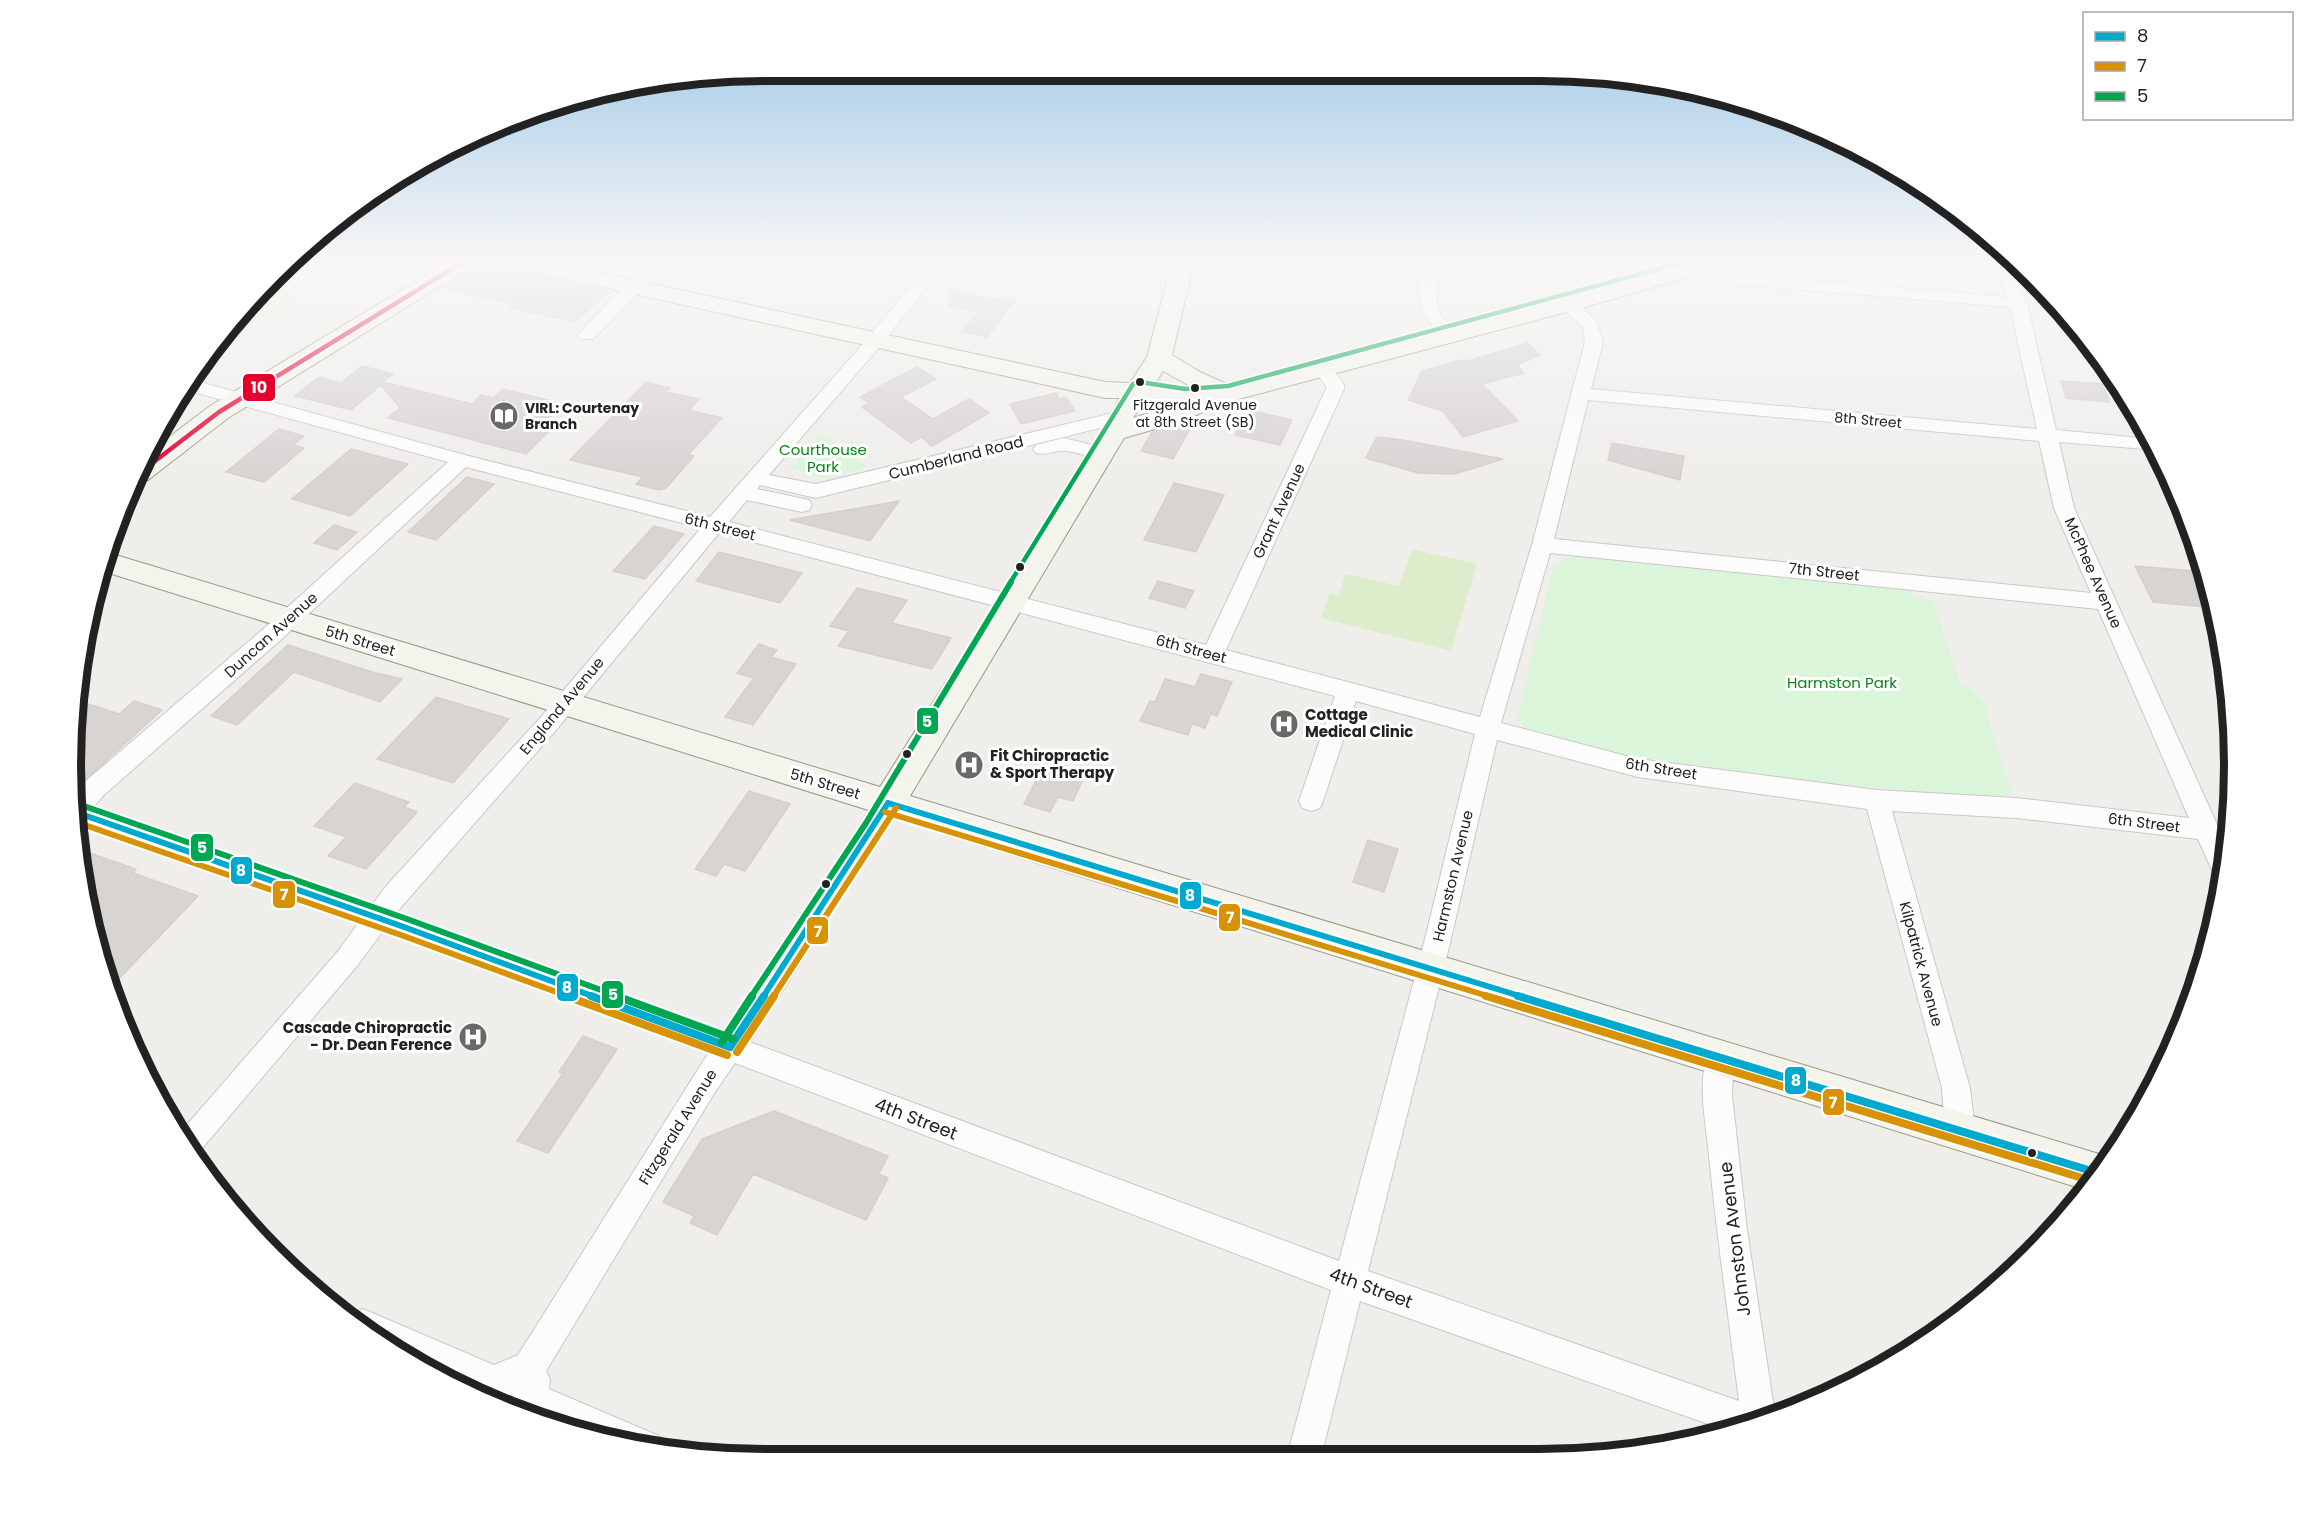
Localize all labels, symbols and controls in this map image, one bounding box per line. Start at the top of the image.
legend [2083,12,2293,120]
text: 8 [2137,23,2148,48]
text: 7 [2137,53,2147,78]
text: 5 [2137,83,2148,108]
line badge: 10 [242,373,276,402]
text: 10 [251,376,267,399]
unlabelled marker [1134,376,1146,388]
marker: Fitzgerald Avenue at 8th Street (SB) [1189,382,1201,394]
place label: Fitzgerald Avenue at 8th Street (SB) [1133,395,1257,432]
place label: VIRL: Courtenay Branch [525,398,639,434]
library icon: VIRL: Courtenay Branch [488,400,520,432]
street label: 8th Street [1833,407,1903,433]
street label: Cumberland Road [886,431,1025,484]
park label: Courthouse Park [779,439,867,477]
street label: Grant Avenue [1247,460,1310,562]
street label: 6th Street [682,508,758,545]
street label: McPhee Avenue [2060,514,2127,632]
street label: 7th Street [1788,557,1861,586]
unlabelled marker [1014,561,1026,573]
street label: Duncan Avenue [219,587,322,682]
street label: 5th Street [322,620,398,661]
street label: 6th Street [1153,629,1229,668]
street label: England Avenue [515,652,609,759]
park label: Harmston Park [1787,672,1897,693]
place label: Cottage Medical Clinic [1305,704,1413,742]
line badge: 5 [916,707,939,735]
hospital icon: Cottage Medical Clinic [1268,708,1300,740]
text: 5 [922,710,932,733]
place label: Fit Chiropractic & Sport Therapy [990,745,1115,783]
unlabelled marker [901,748,913,760]
hospital icon: Fit Chiropractic & Sport Therapy [953,749,985,781]
street label: 6th Street [1624,752,1699,785]
street label: 5th Street [787,763,863,804]
street label: Harmston Avenue [1427,808,1478,944]
street label: 6th Street [2107,808,2181,837]
line badge: 5 [190,833,214,862]
text: 5 [197,836,207,859]
line badge: 8 [230,856,253,885]
text: 8 [236,859,246,882]
unlabelled marker [820,878,832,890]
line badge: 7 [272,880,296,909]
line badge: 8 [1179,881,1202,910]
text: 7 [280,883,289,906]
text: 8 [1185,884,1195,907]
street label: Kilpatrick Avenue [1895,899,1948,1029]
line badge: 7 [1218,903,1241,932]
text: 7 [1226,906,1235,929]
line badge: 7 [806,916,829,945]
text: 7 [814,920,823,943]
line badge: 8 [556,973,579,1002]
text: 8 [562,976,572,999]
line badge: 5 [601,980,624,1009]
text: 5 [608,983,618,1006]
place label: Cascade Chiropractic - Dr. Dean Ference [283,1017,452,1055]
hospital icon: Cascade Chiropractic - Dr. Dean Ference [457,1021,489,1053]
street label: Fitzgerald Avenue [633,1065,722,1189]
line badge: 8 [1784,1066,1807,1095]
text: 8 [1791,1069,1801,1092]
line badge: 7 [1822,1088,1845,1116]
street label: 4th Street [871,1091,961,1146]
text: 7 [1829,1091,1838,1114]
unlabelled marker [2026,1147,2038,1159]
street label: Johnston Avenue [1713,1160,1756,1318]
street label: 4th Street [1326,1261,1416,1314]

